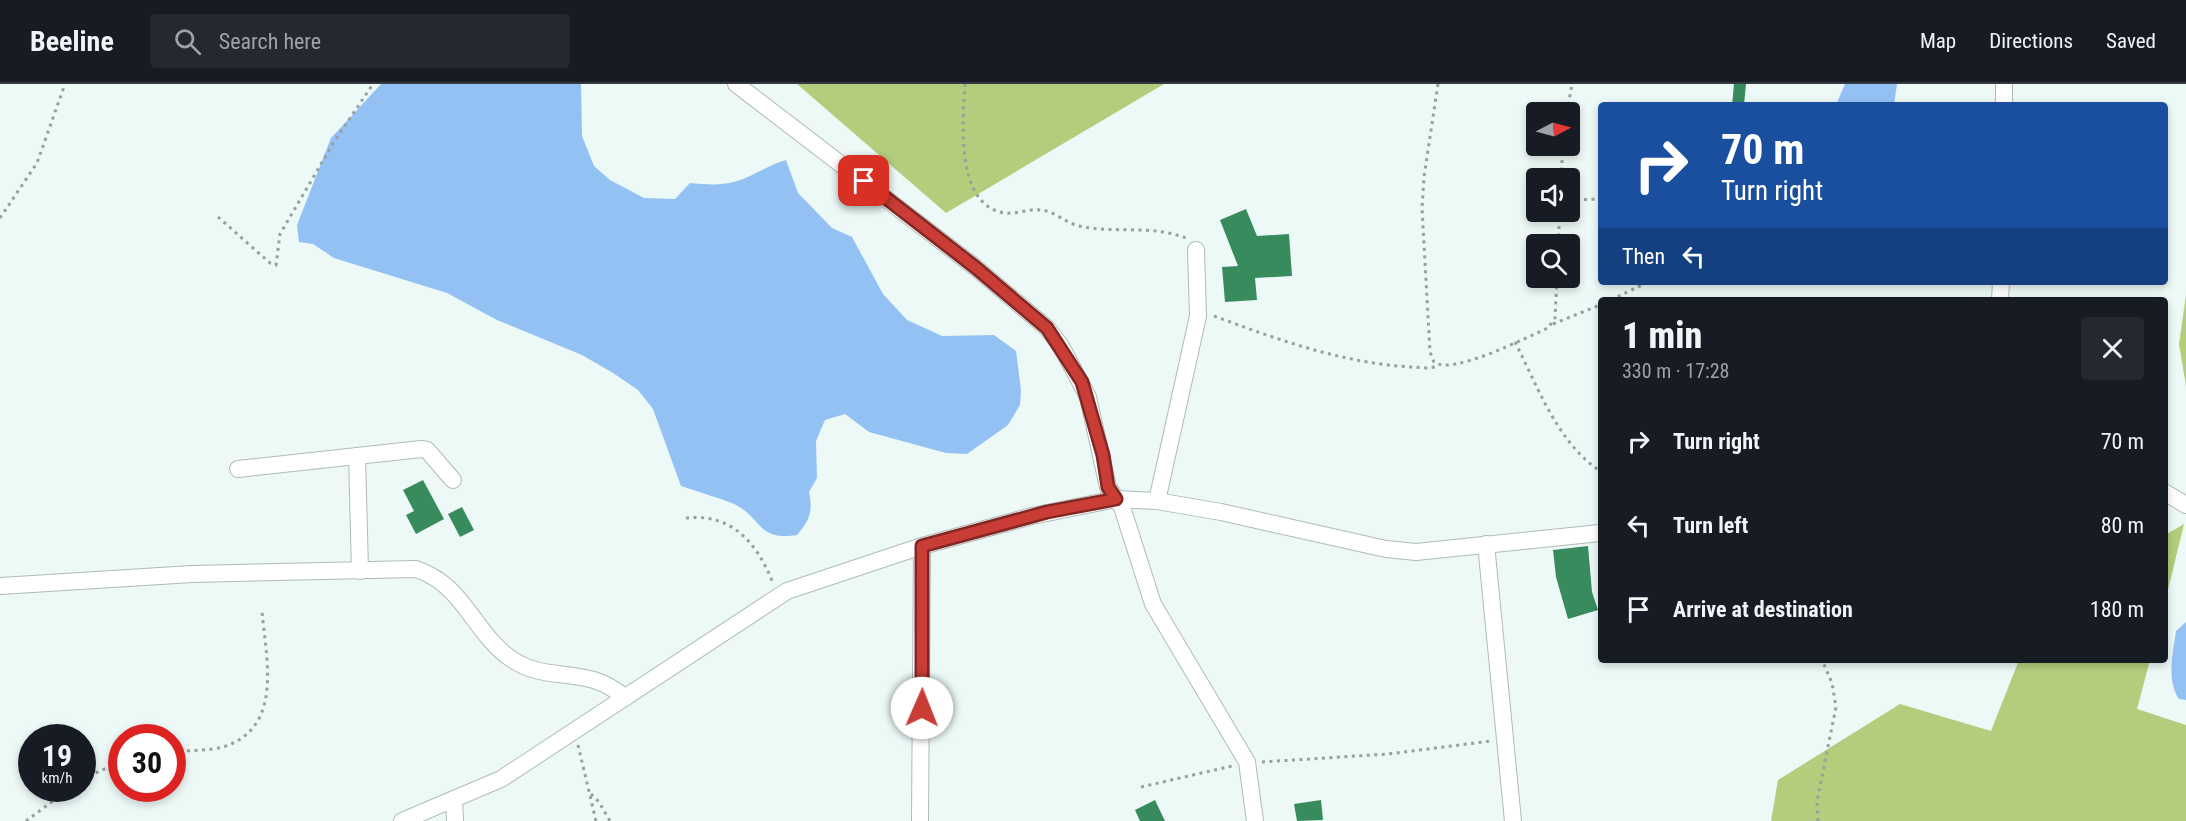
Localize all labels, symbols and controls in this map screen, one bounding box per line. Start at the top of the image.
search box [150,14,570,68]
text: Beeline [30,25,114,58]
icon: search [171,25,204,58]
text: Search here [219,29,321,54]
text: Map [1920,29,1956,53]
text: Directions [1989,29,2073,53]
text: Saved [2106,29,2156,53]
north arrow [1526,102,1580,156]
map controls [1526,102,1580,288]
text: 70 m [1721,125,1804,174]
icon: right [1622,126,1700,204]
pin [838,155,889,206]
icon: arrive [847,164,880,197]
button: sound [1526,168,1580,222]
text: Turn right [1721,175,1823,207]
button: search [1526,234,1580,288]
icon: left [1677,240,1710,273]
text: Then [1622,244,1665,269]
text: 1 min [1622,315,1702,357]
button: close [2081,317,2144,380]
text: 330 m · 17:28 [1622,359,1729,383]
icon: right [1622,425,1655,458]
text: Turn right [1673,429,1760,454]
text: 70 m [2101,429,2144,454]
icon: left [1622,509,1655,542]
text: Turn left [1673,513,1748,538]
text: 80 m [2101,513,2144,538]
icon: arrive [1622,593,1655,626]
text: Arrive at destination [1673,597,1853,622]
text: 180 m [2090,597,2144,622]
position arrow [890,676,954,740]
speed limit sign: 30 [108,724,186,802]
text: 19 [42,738,72,773]
text: km/h [42,769,72,787]

